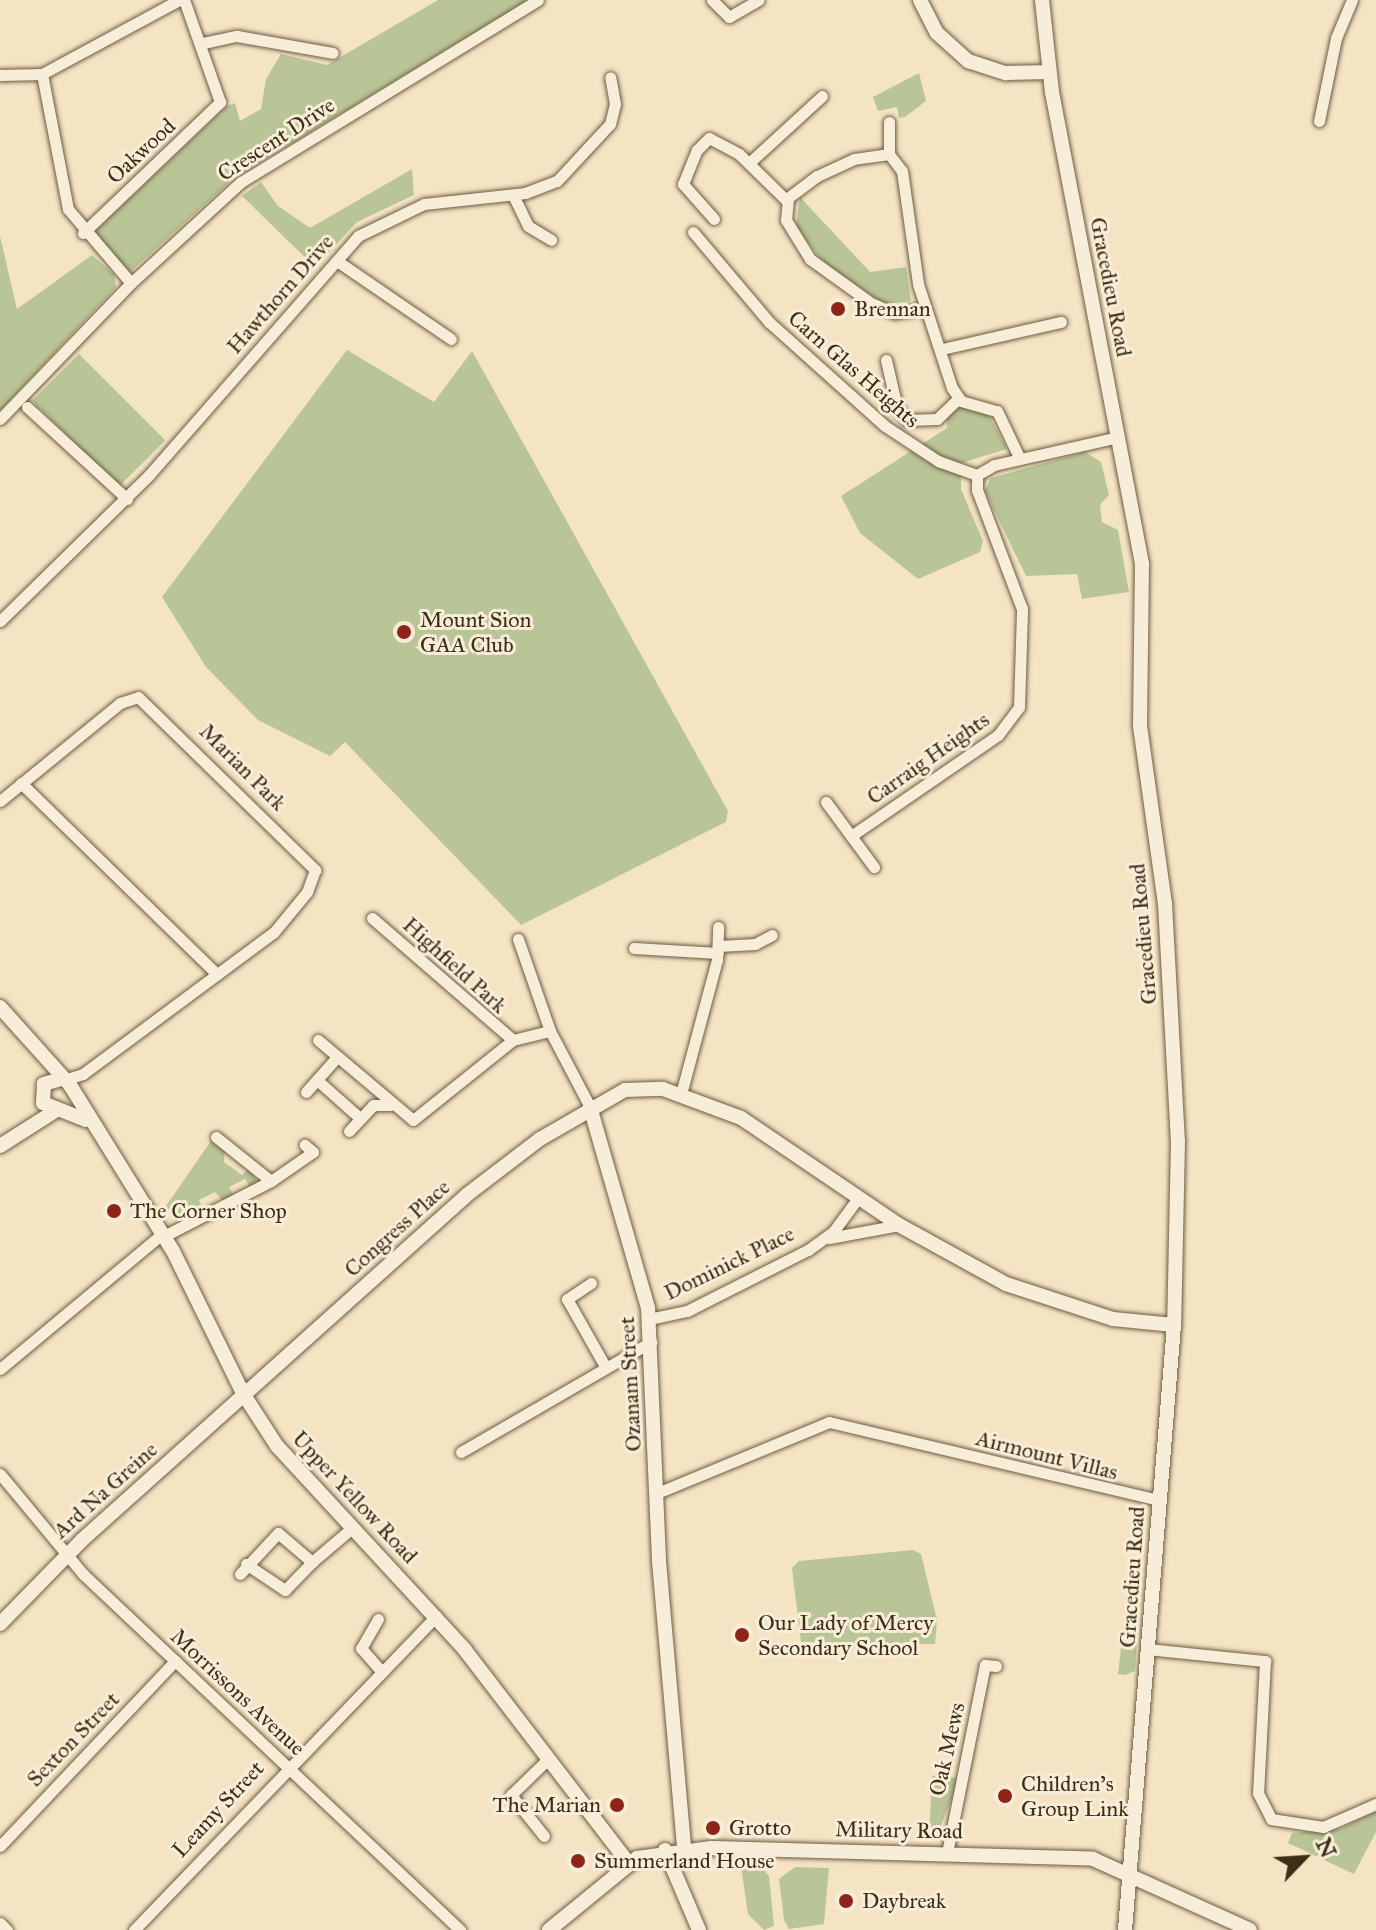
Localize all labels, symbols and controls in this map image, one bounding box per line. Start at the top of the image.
street label: Crescent Drive [213,91,339,187]
street label: Oakwood [101,113,181,189]
street label: Gracedieu Road [1085,215,1137,359]
street label: Hawthorn Drive [221,229,339,359]
place label: Brennan [854,296,931,322]
marker: Brennan [829,300,847,318]
street label: Carn Glas Heights [783,305,925,433]
place label: Mount Sion GAA Club [420,606,531,658]
marker: Mount Sion GAA Club [395,623,413,641]
street label: Carraig Heights [862,706,994,810]
street label: Marian Park [194,718,292,816]
street label: Gracedieu Road [1124,862,1162,1006]
street label: Highfield Park [398,911,512,1019]
street label: Congress Place [339,1174,455,1282]
place label: The Corner Shop [130,1198,287,1224]
marker: The Corner Shop [105,1202,123,1220]
street label: Dominick Place [660,1220,798,1306]
street label: Ozanam Street [613,1316,647,1452]
street label: Upper Yellow Road [287,1425,423,1569]
street label: Airmount Villas [973,1425,1121,1485]
street label: Ard Na Greine [47,1436,163,1544]
street label: Gracedieu Road [1114,1505,1150,1649]
place label: Our Lady of Mercy Secondary School [758,1609,934,1660]
street label: Morrissons Avenue [165,1623,311,1761]
marker: Our Lady of Mercy Secondary School [733,1626,751,1644]
street label: Sexton Street [21,1686,125,1792]
street label: Oak Mews [923,1700,971,1798]
street label: Leamy Street [167,1755,269,1863]
place label: Children's Group Link [1021,1770,1128,1822]
marker: Children's Group Link [996,1787,1014,1805]
place label: The Marian [492,1792,601,1818]
marker: The Marian [608,1796,626,1814]
place label: Grotto [729,1815,791,1841]
street label: Military Road [835,1816,963,1844]
north arrow [1264,1818,1344,1898]
marker: Grotto [704,1819,722,1837]
text: N [1310,1833,1342,1862]
place label: Summerland House [594,1848,774,1874]
marker: Summerland House [569,1852,587,1870]
place label: Daybreak [862,1888,946,1914]
marker: Daybreak [837,1892,855,1910]

